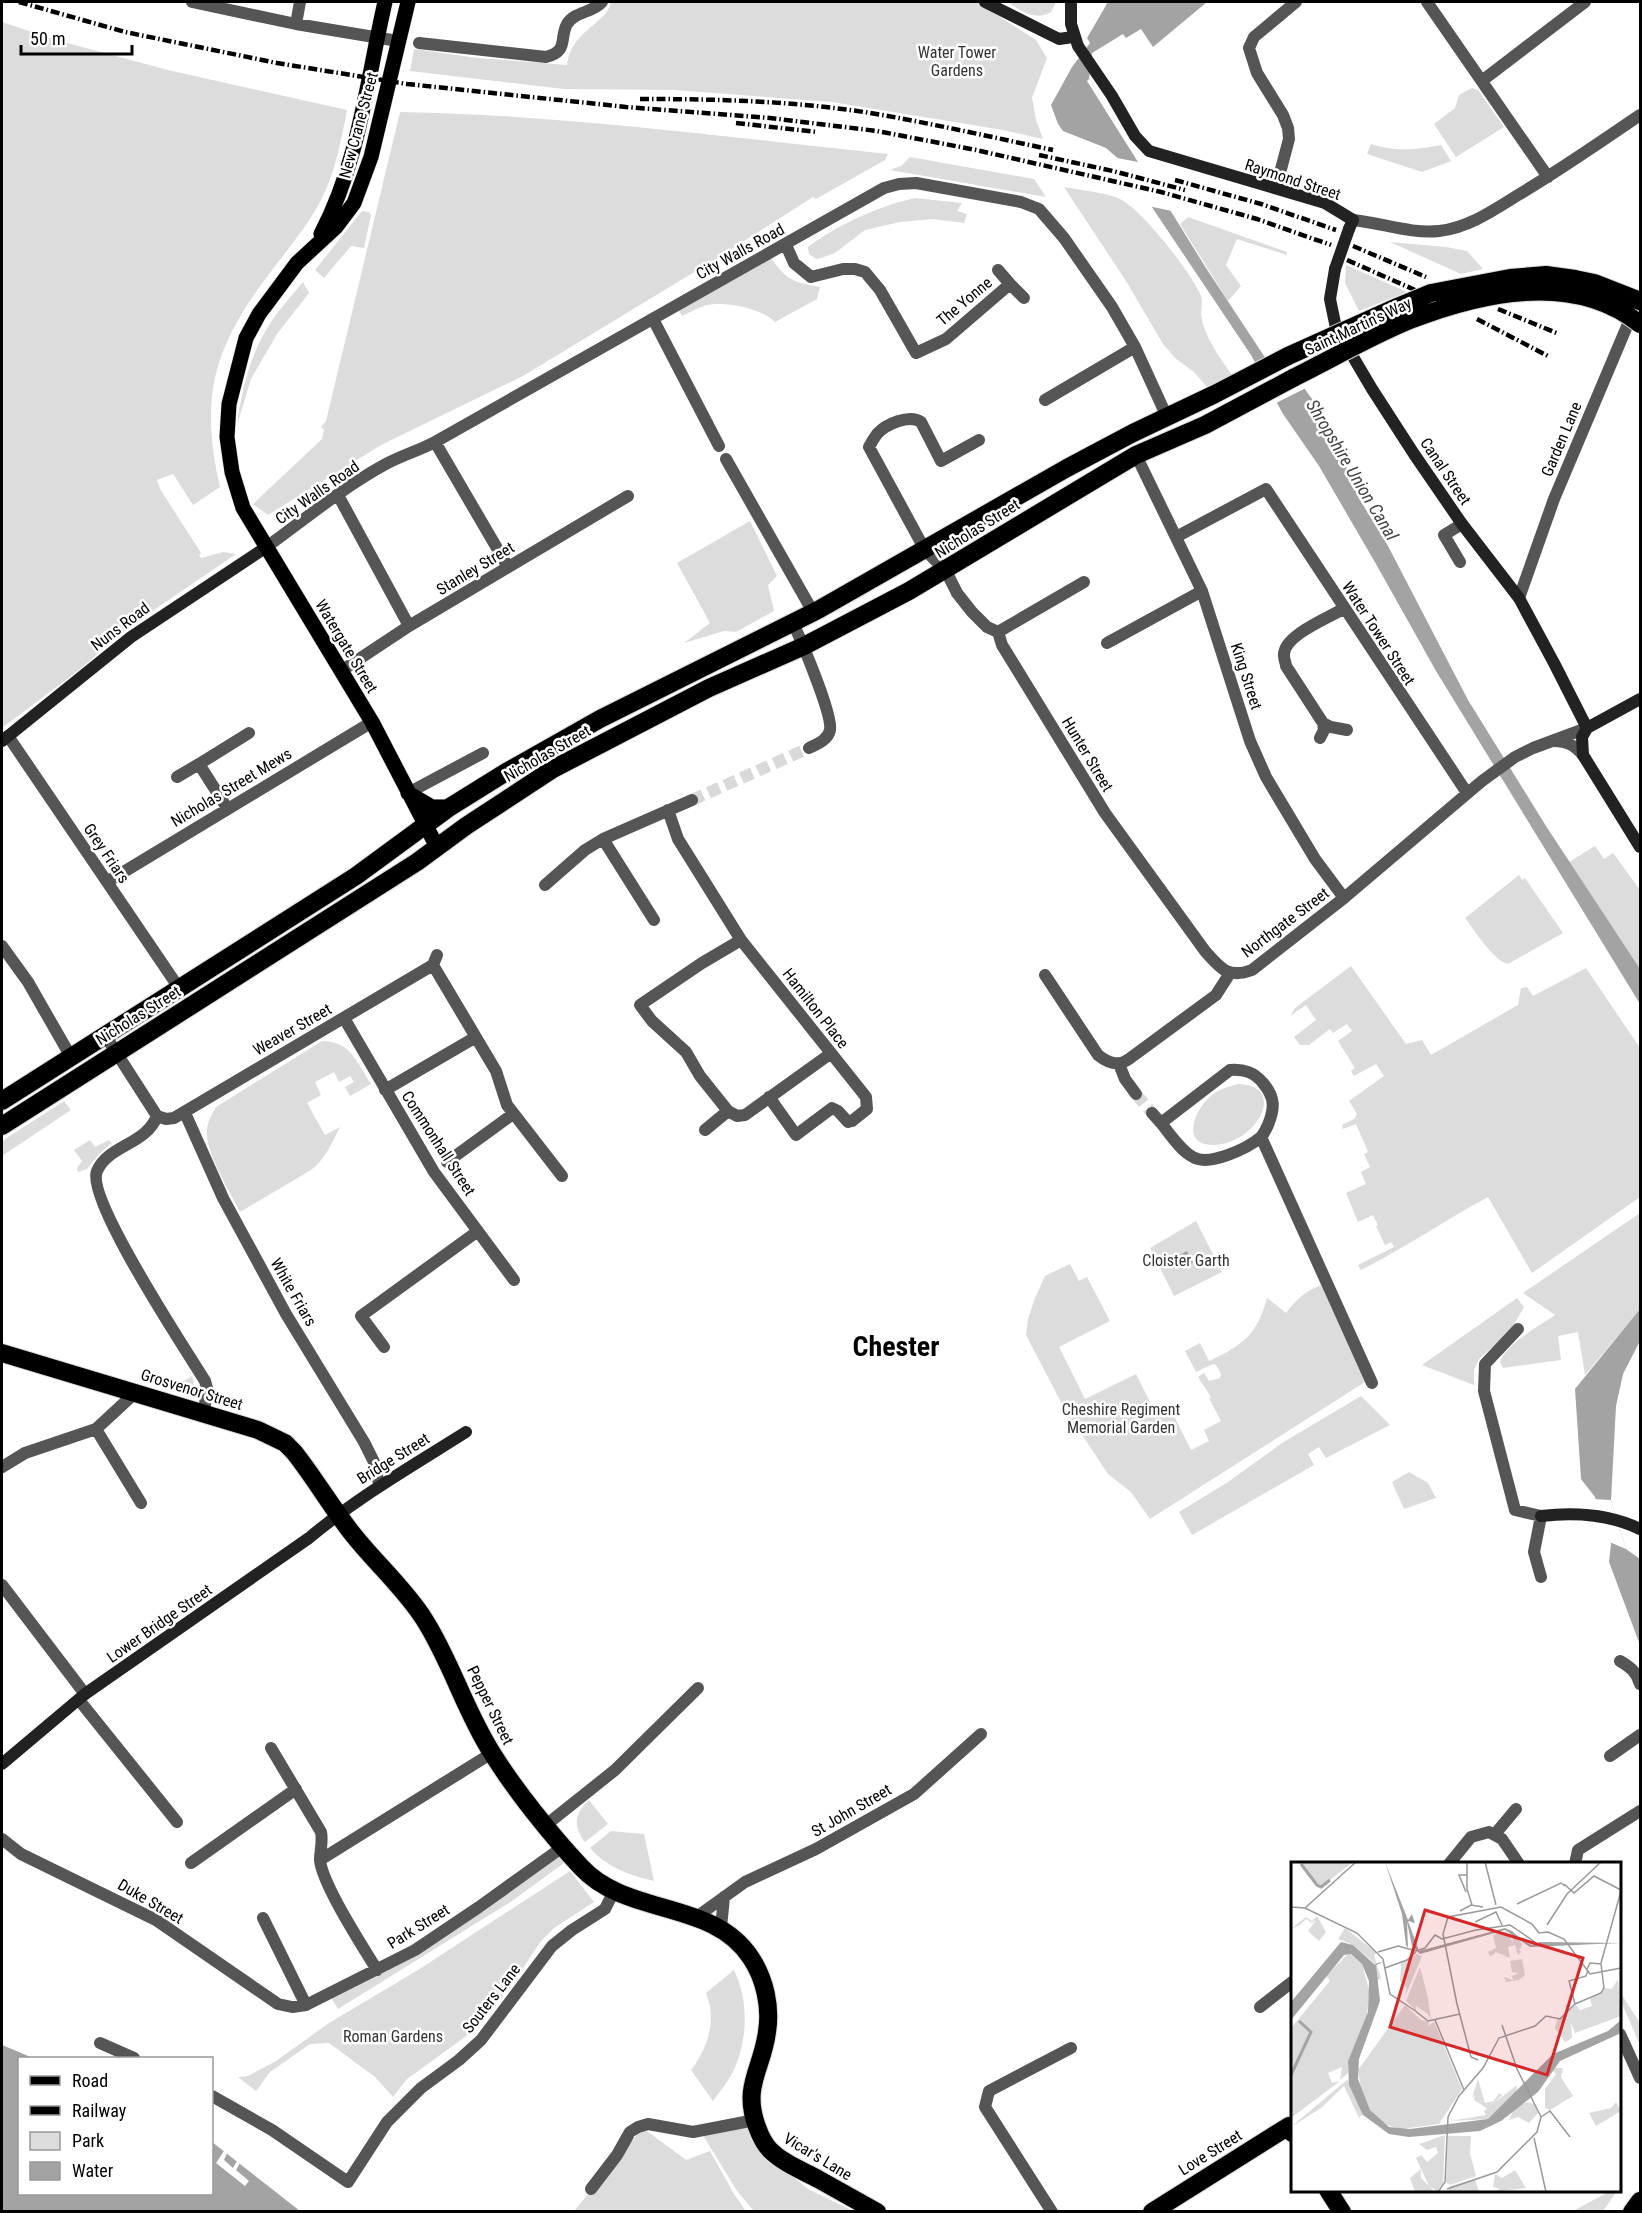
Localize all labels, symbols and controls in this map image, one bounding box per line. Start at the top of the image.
scale bar [21,18,132,56]
text: 50 m [30,28,65,49]
park label: Water Tower Gardens [918,43,996,80]
street label: New Crane Street [335,70,382,180]
street label: Raymond Street [1243,155,1343,204]
street label: City Walls Road [693,219,788,283]
street label: The Yonne [933,273,996,330]
street label: Saint Martin's Way [1302,293,1415,359]
water label: Shropshire Union Canal [1302,396,1403,545]
street label: Garden Lane [1537,399,1586,479]
street label: Canal Street [1416,434,1475,509]
street label: City Walls Road [272,457,363,528]
street label: Nicholas Street [931,495,1023,562]
street label: Stanley Street [433,538,518,599]
street label: Water Tower Street [1338,578,1419,689]
street label: Watergate Street [311,596,382,697]
street label: Nuns Road [87,598,153,655]
street label: King Street [1227,640,1266,712]
street label: Hunter Street [1058,713,1117,795]
street label: Nicholas Street [501,721,594,786]
street label: Nicholas Street Mews [167,744,295,831]
street label: Grey Friars [80,820,133,887]
street label: Northgate Street [1238,883,1333,961]
street label: Hamilton Place [779,965,853,1052]
street label: Nicholas Street [92,982,184,1049]
street label: Weaver Street [250,999,335,1059]
street label: Commonhall Street [398,1087,480,1199]
park label: Cloister Garth [1142,1251,1230,1270]
street label: White Friars [266,1255,321,1330]
district label: Chester [852,1330,940,1363]
street label: Grosvenor Street [139,1365,245,1414]
park label: Cheshire Regiment Memorial Garden [1062,1400,1181,1437]
street label: Bridge Street [354,1429,433,1488]
street label: Lower Bridge Street [103,1580,216,1667]
street label: Pepper Street [463,1663,518,1748]
street label: St John Street [808,1780,895,1841]
inset map [1291,1862,1621,2192]
street label: Duke Street [115,1875,187,1928]
street label: Park Street [384,1900,453,1953]
street label: Souters Lane [458,1960,524,2037]
park label: Roman Gardens [343,2027,443,2046]
legend [18,2057,213,2195]
text: Road [72,2070,108,2091]
text: Railway [72,2100,127,2121]
street label: Love Street [1175,2125,1246,2179]
street label: Vicar's Lane [780,2129,855,2184]
text: Park [72,2130,104,2151]
text: Water [72,2160,114,2181]

